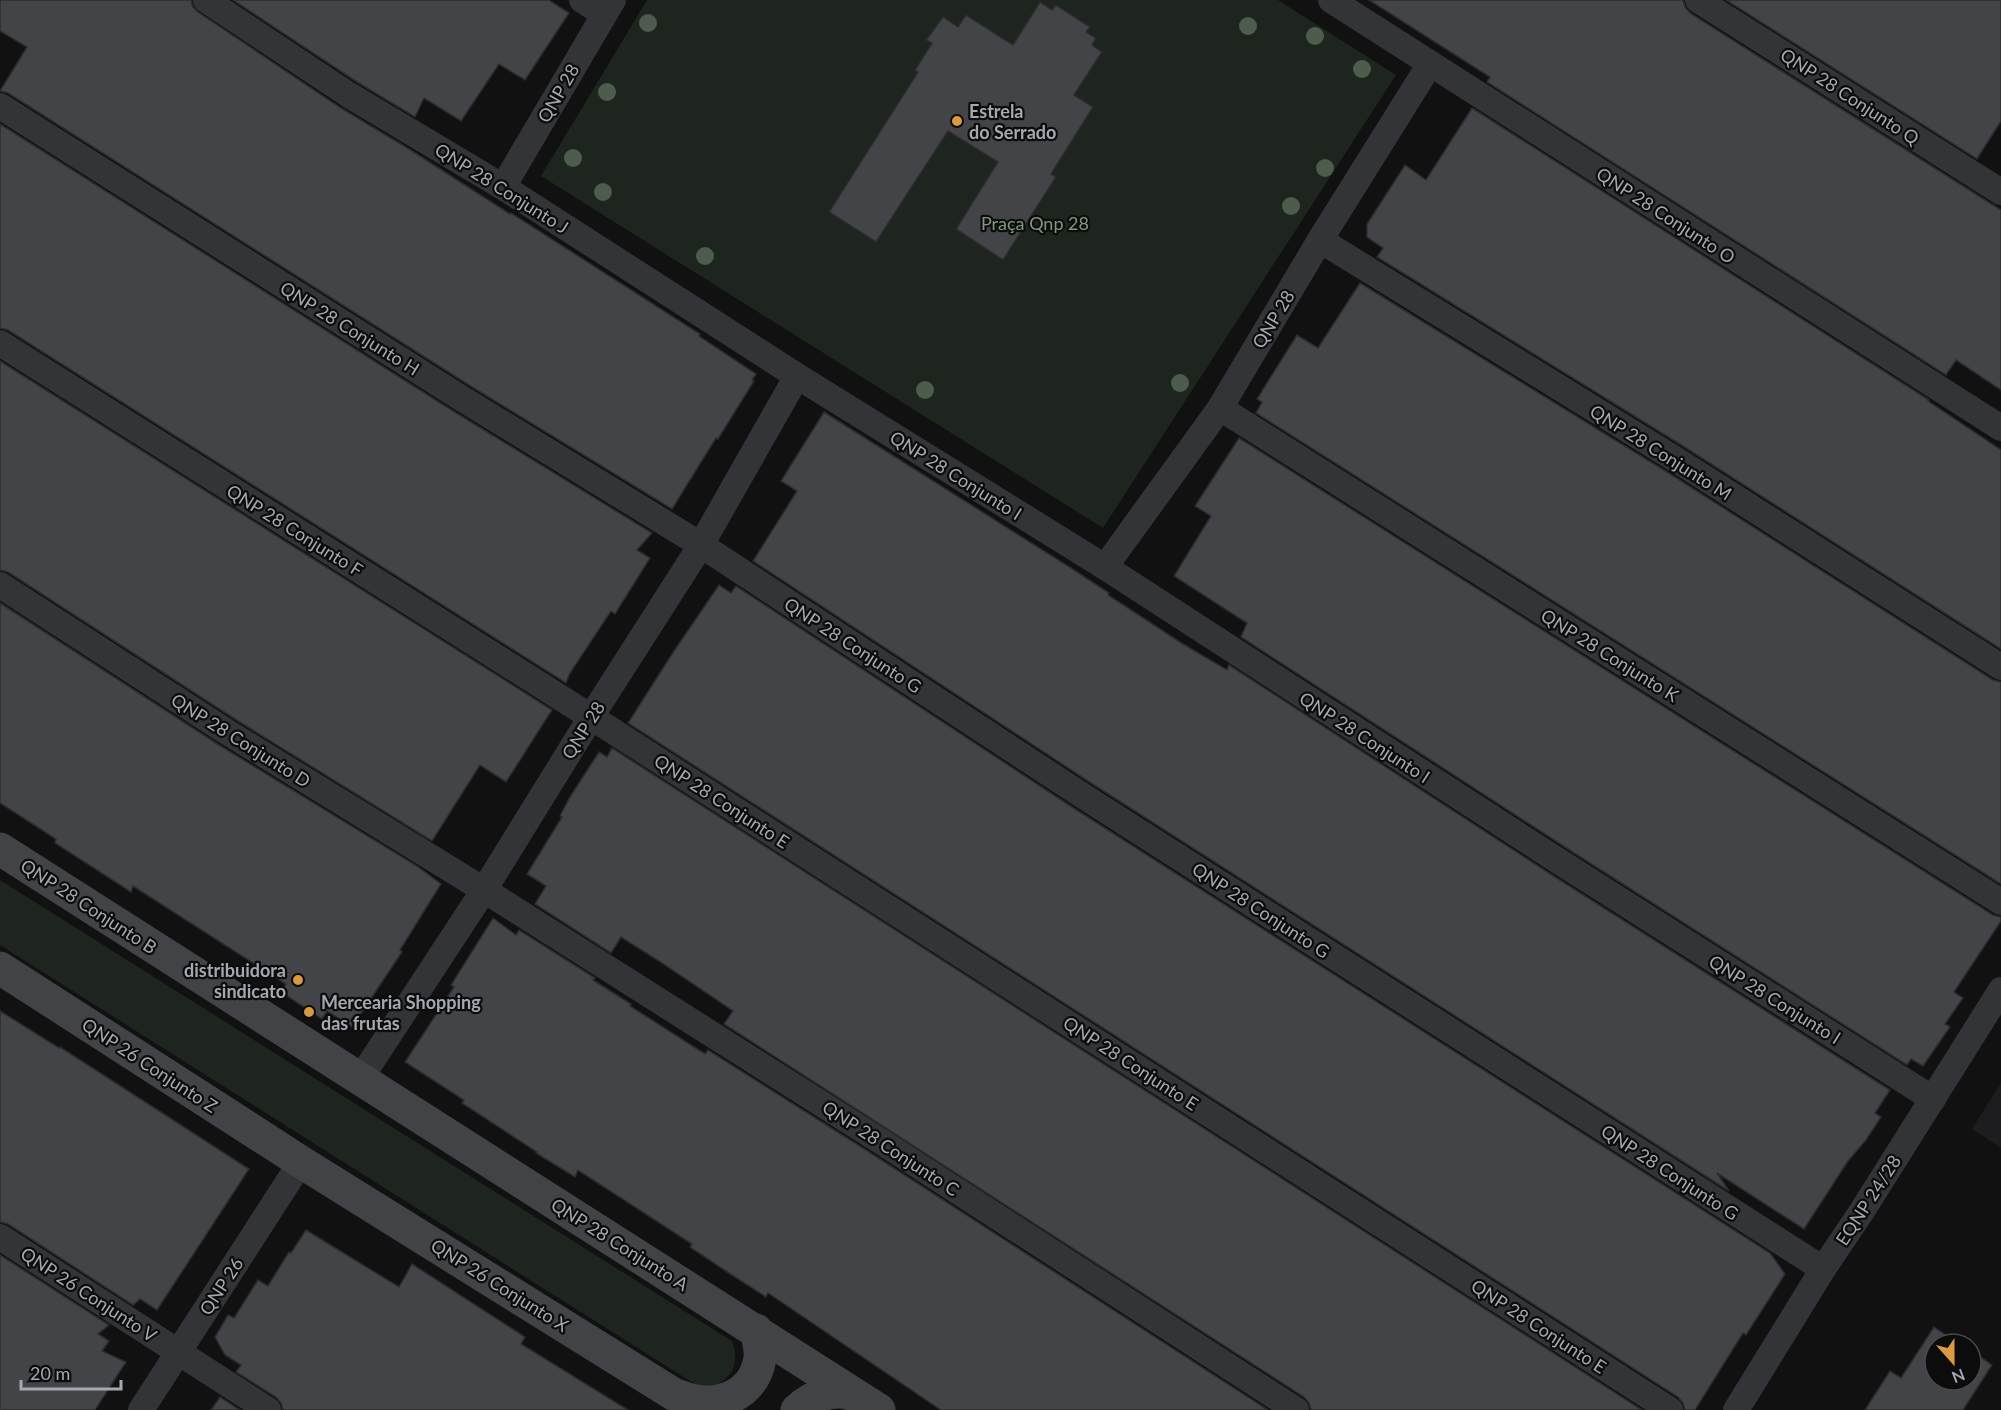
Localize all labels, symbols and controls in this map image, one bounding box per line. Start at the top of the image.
street label: QNP 28 Conjunto Q [1777,43,1924,149]
street label: QNP 28 [532,60,584,126]
place label: Estrela do Serrado [969,100,1056,143]
marker: Estrela do Serrado [950,114,964,128]
street label: QNP 28 Conjunto J [431,138,573,238]
street label: QNP 28 Conjunto O [1593,162,1739,268]
park label: Praça Qnp 28 [981,212,1089,234]
street label: QNP 28 Conjunto H [276,276,424,380]
street label: QNP 28 [1247,286,1299,352]
street label: QNP 28 Conjunto M [1586,400,1736,504]
street label: QNP 28 Conjunto I [886,426,1026,524]
street label: QNP 28 Conjunto F [223,479,367,581]
street label: QNP 28 Conjunto G [780,592,926,698]
street label: QNP 28 Conjunto K [1537,604,1683,706]
street label: QNP 28 Conjunto I [1296,687,1434,787]
street label: QNP 28 Conjunto D [167,688,315,792]
street label: QNP 28 [557,697,609,763]
street label: QNP 28 Conjunto E [650,749,794,853]
street label: QNP 28 Conjunto B [17,854,161,958]
street label: QNP 28 Conjunto G [1188,857,1334,963]
street label: QNP 28 Conjunto I [1705,950,1845,1048]
place label: distribuidora sindicato [184,959,286,1002]
marker: distribuidora sindicato [291,973,305,987]
place label: Mercearia Shopping das frutas [321,991,481,1034]
marker: Mercearia Shopping das frutas [302,1005,316,1019]
street label: QNP 28 Conjunto E [1059,1011,1203,1115]
street label: QNP 26 Conjunto Z [78,1013,222,1117]
street label: QNP 28 Conjunto C [819,1096,963,1200]
street label: QNP 28 Conjunto G [1597,1119,1743,1225]
street label: EQNP 24/28 [1831,1151,1905,1249]
street label: QNP 28 Conjunto A [547,1193,693,1296]
street label: QNP 26 Conjunto X [427,1234,573,1336]
street label: QNP 26 Conjunto V [17,1242,162,1347]
street label: QNP 26 [194,1253,248,1319]
street label: QNP 28 Conjunto E [1467,1274,1611,1378]
north arrow [1923,1332,1983,1392]
scale bar [21,1353,122,1391]
text: 20 m [30,1362,70,1384]
text: N [1949,1365,1968,1388]

